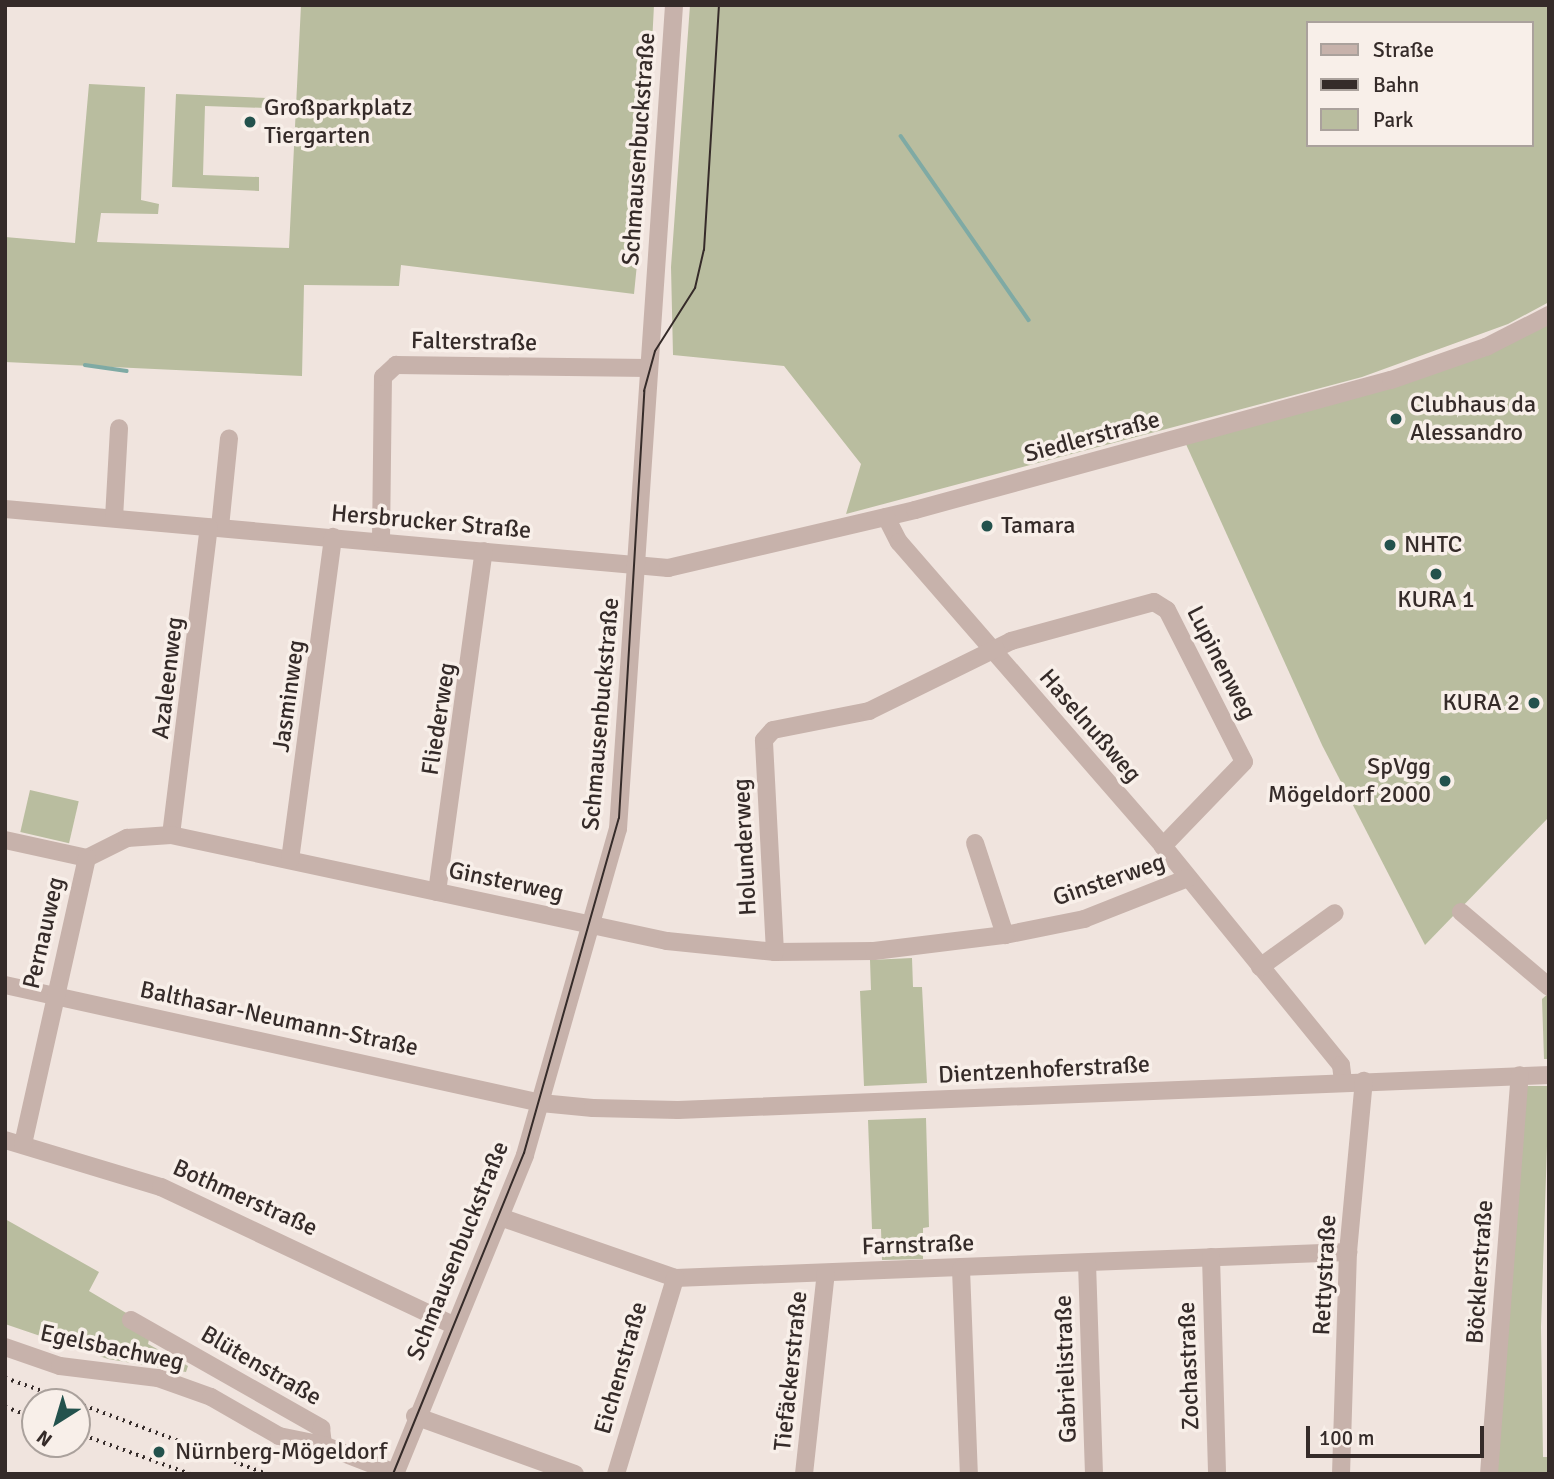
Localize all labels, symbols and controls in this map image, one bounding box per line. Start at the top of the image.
legend [1306,21,1533,147]
street label: Schmausenbuckstraße [616,31,662,267]
text: Straße [1373,37,1434,63]
text: Bahn [1373,72,1419,98]
place label: Großparkplatz Tiergarten [264,94,412,150]
text: Park [1373,107,1413,133]
marker: Großparkplatz Tiergarten [242,114,258,130]
street label: Falterstraße [411,326,537,358]
place label: Clubhaus da Alessandro [1410,391,1536,447]
street label: Siedlerstraße [1021,405,1163,469]
marker: Clubhaus da Alessandro [1388,411,1404,427]
street label: Hersbrucker Straße [330,499,532,545]
place label: Tamara [1001,512,1075,540]
marker: Tamara [979,518,995,534]
place label: NHTC [1404,531,1462,559]
marker: NHTC [1382,537,1398,553]
marker: KURA 1 [1428,566,1444,582]
place label: KURA 1 [1397,586,1475,614]
street label: Schmausenbuckstraße [576,596,626,832]
street label: Lupinenweg [1180,601,1262,725]
street label: Azaleenweg [146,615,190,741]
street label: Jasminweg [267,638,311,754]
street label: Fliederweg [416,661,462,777]
street label: Haselnußweg [1033,663,1147,789]
place label: KURA 2 [1442,689,1520,717]
marker: KURA 2 [1526,695,1542,711]
place label: SpVgg Mögeldorf 2000 [1268,753,1431,809]
marker: SpVgg Mögeldorf 2000 [1437,773,1453,789]
street label: Holunderweg [727,778,763,916]
street label: Ginsterweg [1049,847,1169,913]
street label: Ginsterweg [446,856,566,908]
street label: Pernauweg [17,874,71,992]
street label: Balthasar-Neumann-Straße [137,975,421,1063]
street label: Dientzenhoferstraße [937,1050,1151,1090]
street label: Schmausenbuckstraße [401,1137,515,1365]
street label: Bothmerstraße [168,1153,322,1243]
street label: Böcklerstraße [1461,1199,1499,1345]
street label: Rettystraße [1307,1214,1343,1336]
street label: Farnstraße [861,1229,975,1261]
street label: Tiefäckerstraße [768,1289,814,1453]
street label: Gabrielistraße [1049,1294,1083,1444]
street label: Eichenstraße [588,1298,654,1438]
street label: Zochastraße [1172,1301,1206,1431]
street label: Egelsbachweg [38,1319,186,1377]
street label: Blütenstraße [196,1320,326,1412]
north arrow [21,1388,91,1458]
scale bar [1309,1412,1488,1456]
text: N [32,1425,57,1452]
text: 100 m [1319,1425,1374,1451]
place label: Nürnberg-Mögeldorf [175,1438,387,1466]
marker: Nürnberg-Mögeldorf [149,1442,169,1462]

